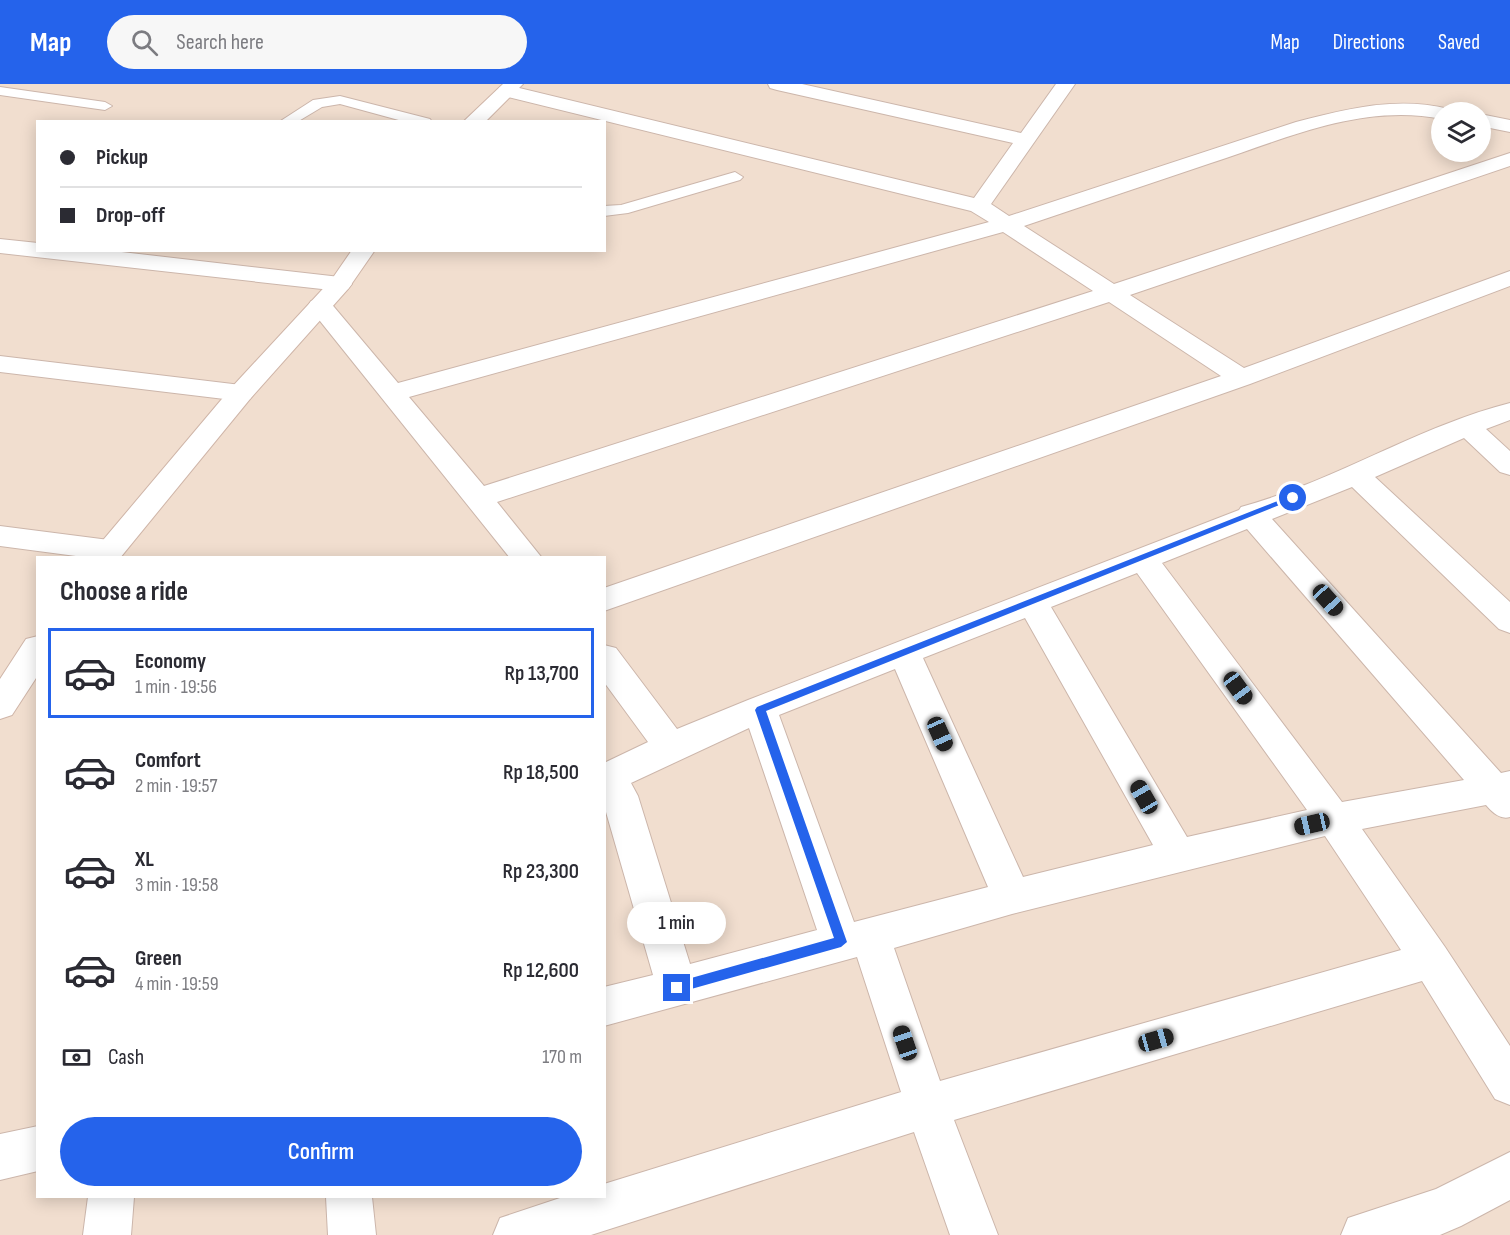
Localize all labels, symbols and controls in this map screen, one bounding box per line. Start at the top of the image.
search box [107,15,527,69]
text: Map [30,26,71,59]
icon: search [128,26,161,59]
text: Search here [176,29,264,56]
text: Map [1270,30,1300,55]
text: Directions [1333,30,1405,55]
text: Saved [1438,30,1480,55]
map controls [1431,102,1491,162]
button: layers [1431,102,1491,162]
text: Pickup [96,144,148,171]
text: Drop-off [96,202,165,229]
route start [1279,484,1306,511]
text: Choose a ride [60,576,188,608]
car [1309,581,1347,619]
icon: car [63,646,117,700]
text: Economy [135,648,206,675]
text: Rp 13,700 [505,660,579,687]
car [1220,668,1256,708]
text: 1 min · 19:56 [135,675,217,699]
car [924,714,956,754]
icon: car [63,745,117,799]
text: Comfort [135,747,201,774]
text: Rp 18,500 [503,759,579,786]
text: 2 min · 19:57 [135,774,217,798]
car [1127,777,1161,817]
car [1292,811,1332,837]
icon: car [63,844,117,898]
text: XL [135,846,154,873]
text: Rp 23,300 [502,858,579,885]
text: 3 min · 19:58 [135,873,218,897]
callout: 1 min [628,901,726,943]
text: 1 min [658,911,695,935]
icon: car [63,943,117,997]
text: Green [135,945,182,972]
text: Rp 12,600 [503,957,579,984]
text: 4 min · 19:59 [135,972,219,996]
route end [663,974,690,1001]
car [891,1023,919,1063]
car [1136,1026,1176,1054]
icon: cash [60,1041,93,1074]
text: Cash [108,1044,144,1071]
text: 170 m [542,1045,582,1069]
button: Confirm [60,1117,582,1186]

